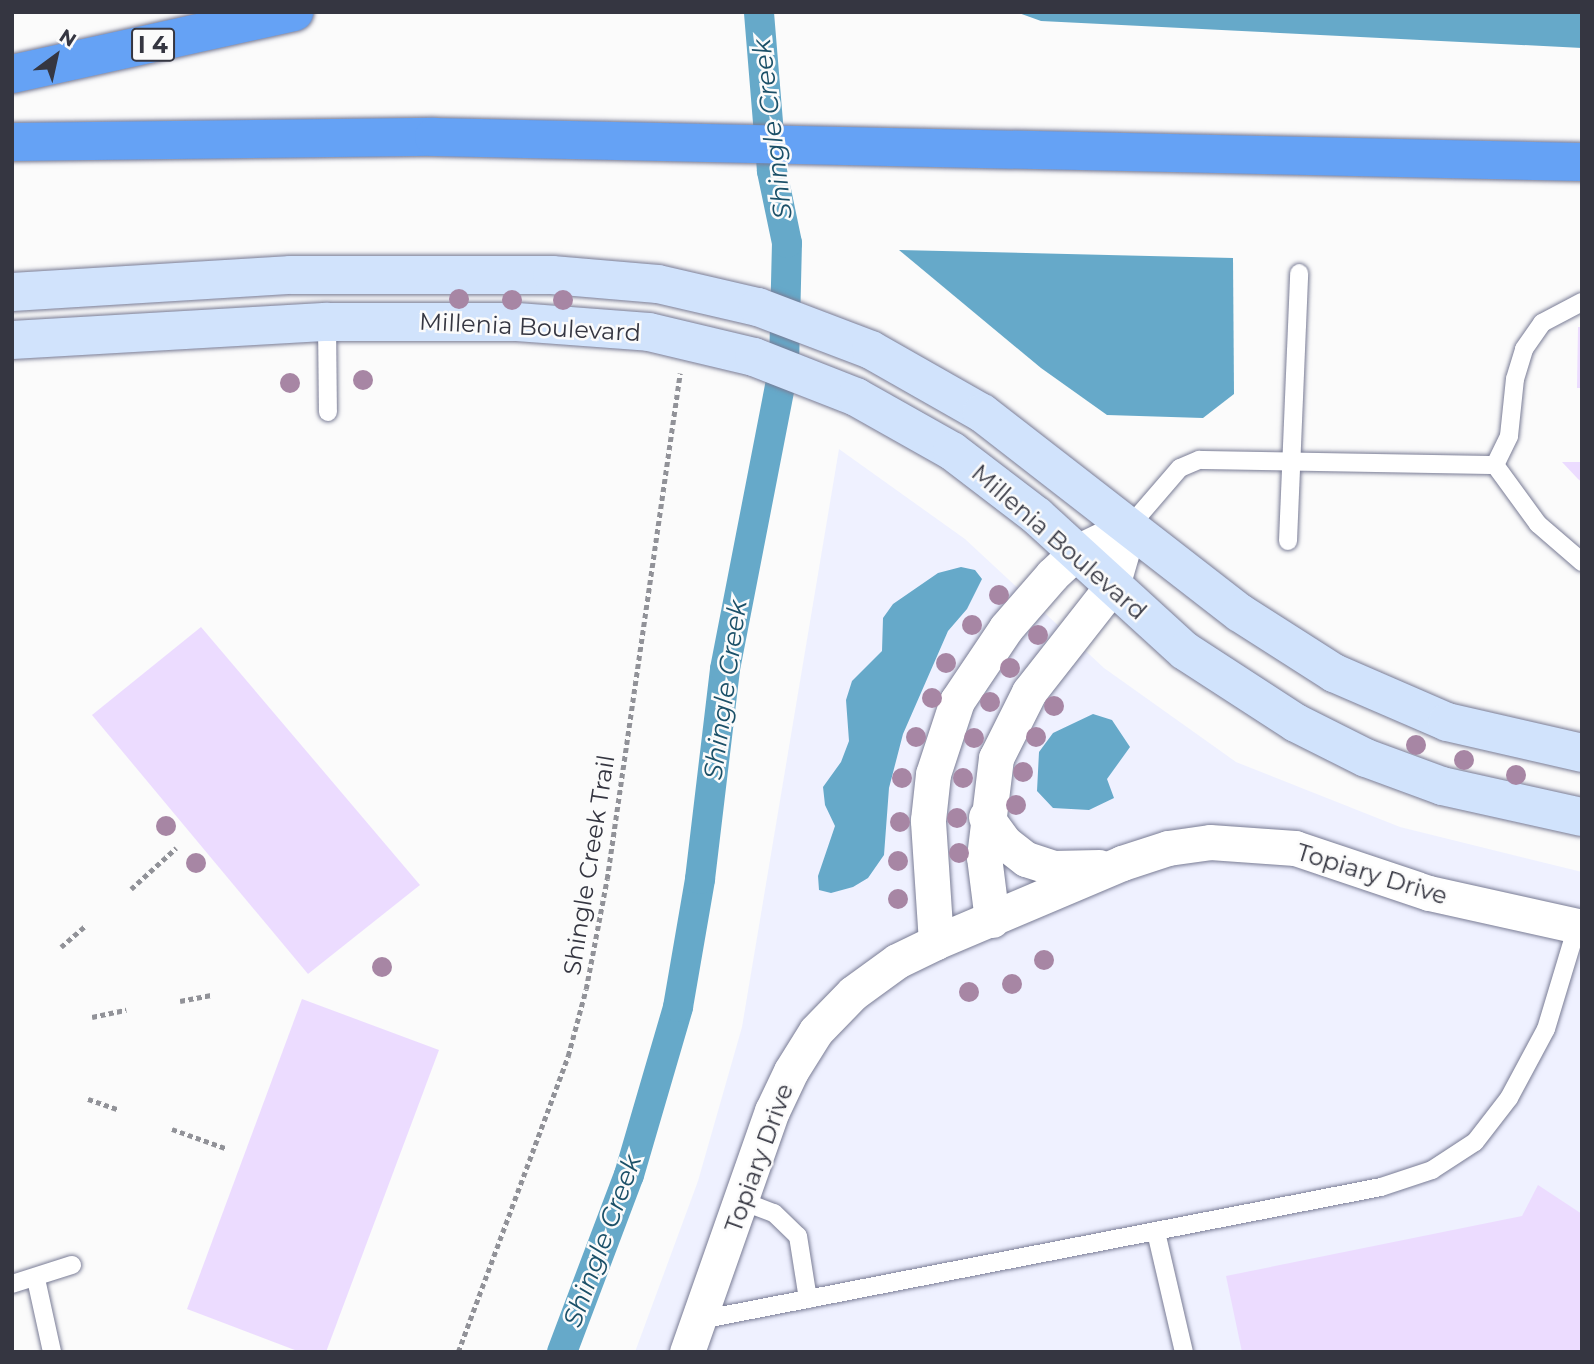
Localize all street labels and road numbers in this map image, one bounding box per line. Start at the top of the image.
road number: I 4 [130,26,176,64]
street label: Millenia Boulevard [418,307,642,347]
street label: Millenia Boulevard [966,458,1152,626]
street label: Shingle Creek Trail [557,753,621,977]
street label: Topiary Drive [1293,837,1451,911]
street label: Topiary Drive [719,1080,799,1236]

